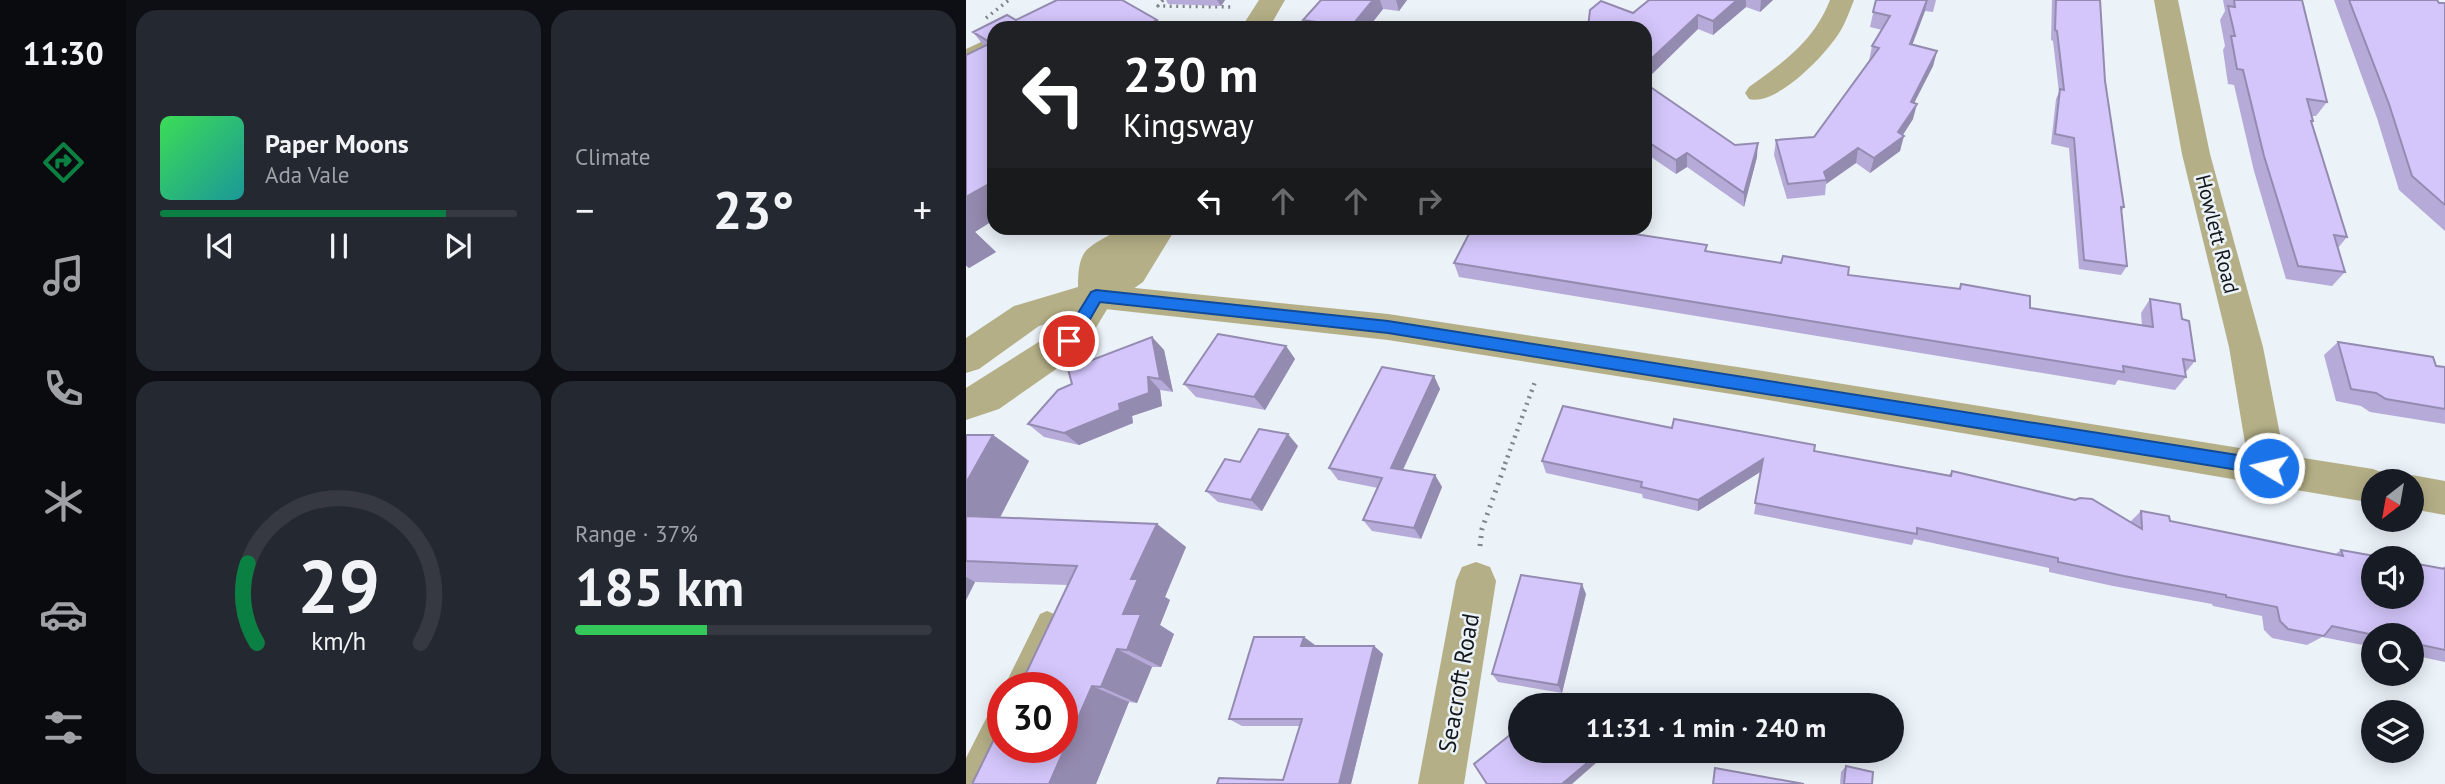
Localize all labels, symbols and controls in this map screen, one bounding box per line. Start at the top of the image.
text: 11:30 [22,32,104,74]
text: 230 m [1123,42,1258,106]
icon: left [1008,49,1099,140]
text: Kingsway [1123,104,1254,146]
text: Paper Moons [265,127,409,160]
icon: directions [39,138,88,187]
text: Climate [575,142,650,171]
text: Ada Vale [265,160,349,189]
street label: Howlett Road [2190,172,2245,296]
text: 23° [713,176,794,243]
icon: left [1191,182,1229,220]
icon: ahead [1264,182,1302,220]
icon: ahead [1337,182,1375,220]
icon: right [1410,182,1448,220]
text: − [575,185,594,234]
text: + [913,185,932,234]
icon: previous [201,227,239,265]
icon: pause [320,227,358,265]
icon: next [439,227,477,265]
icon: music [39,251,88,300]
pin [1039,311,1099,371]
icon: arrive [1050,322,1088,360]
icon: phone [39,364,88,413]
position arrow [2232,431,2306,505]
north arrow [2361,469,2424,532]
map controls [2361,469,2424,763]
icon: climate [39,477,88,526]
text: Range · 37% [575,519,698,548]
text: 29 [297,540,380,634]
button: sound [2361,546,2424,609]
text: 185 km [575,553,744,620]
icon: car [39,590,88,639]
street label: Seacroft Road [1431,611,1486,755]
button: search [2361,623,2424,686]
text: km/h [311,625,366,657]
speed limit sign: 30 [987,672,1078,763]
button: layers [2361,700,2424,763]
icon: filters [39,703,88,752]
text: 11:31 · 1 min · 240 m [1586,711,1826,744]

